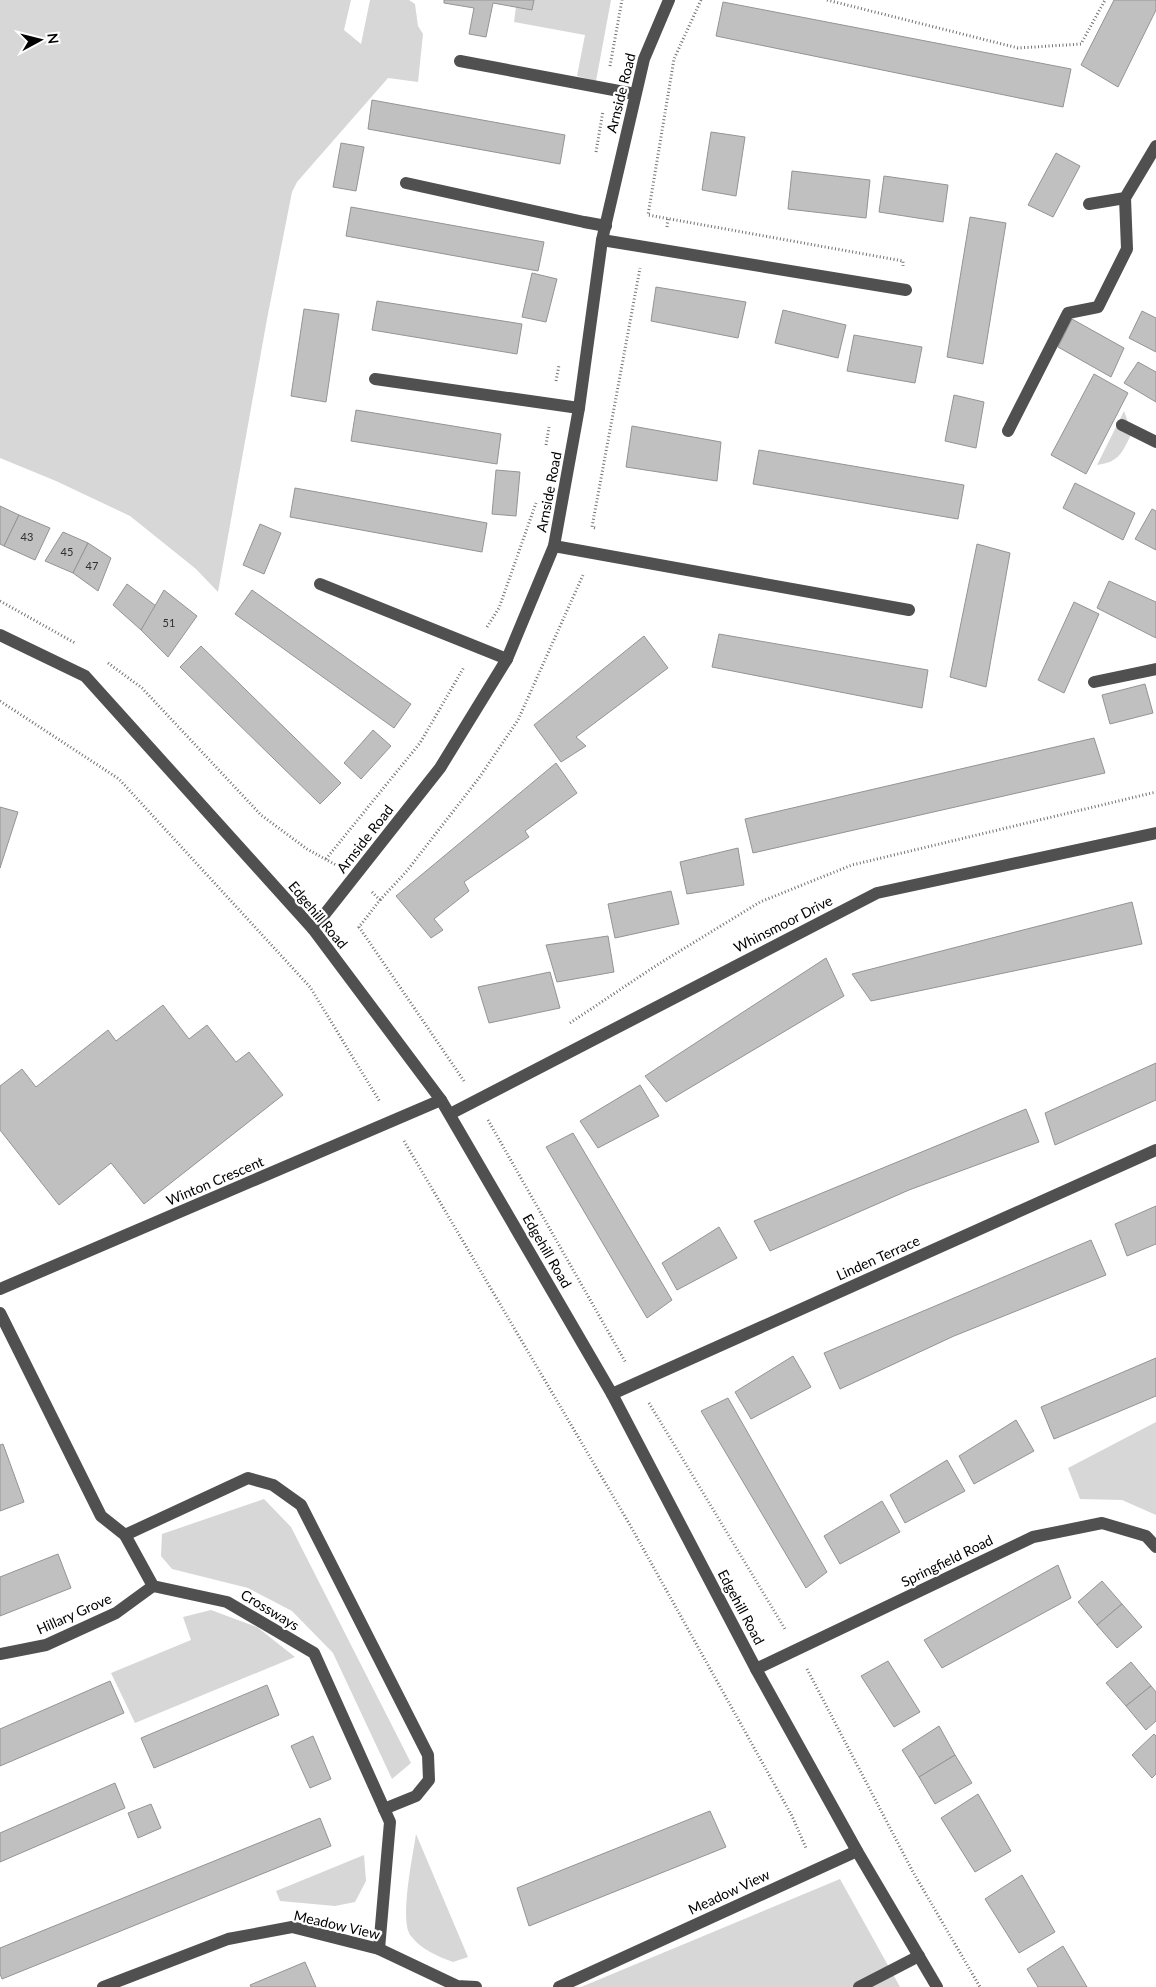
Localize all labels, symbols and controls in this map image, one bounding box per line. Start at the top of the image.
north arrow [15,15,65,65]
text: N [44,32,62,45]
street label: Arnside Road [602,51,639,135]
street label: Arnside Road [532,450,565,534]
house number: 43 [21,530,33,543]
house number: 45 [61,545,73,558]
house number: 47 [86,559,98,572]
house number: 51 [163,616,175,629]
street label: Arnside Road [333,801,396,876]
street label: Edgehill Road [285,878,351,952]
street label: Whinsmoor Drive [731,891,835,956]
street label: Winton Crescent [164,1152,266,1209]
street label: Edgehill Road [519,1211,575,1291]
street label: Linden Terrace [833,1232,922,1284]
street label: Springfield Road [898,1531,995,1590]
street label: Edgehill Road [715,1566,768,1647]
street label: Crossways [238,1586,303,1634]
street label: Hillary Grove [34,1589,114,1638]
street label: Meadow View [685,1865,772,1918]
street label: Meadow View [292,1906,382,1943]

